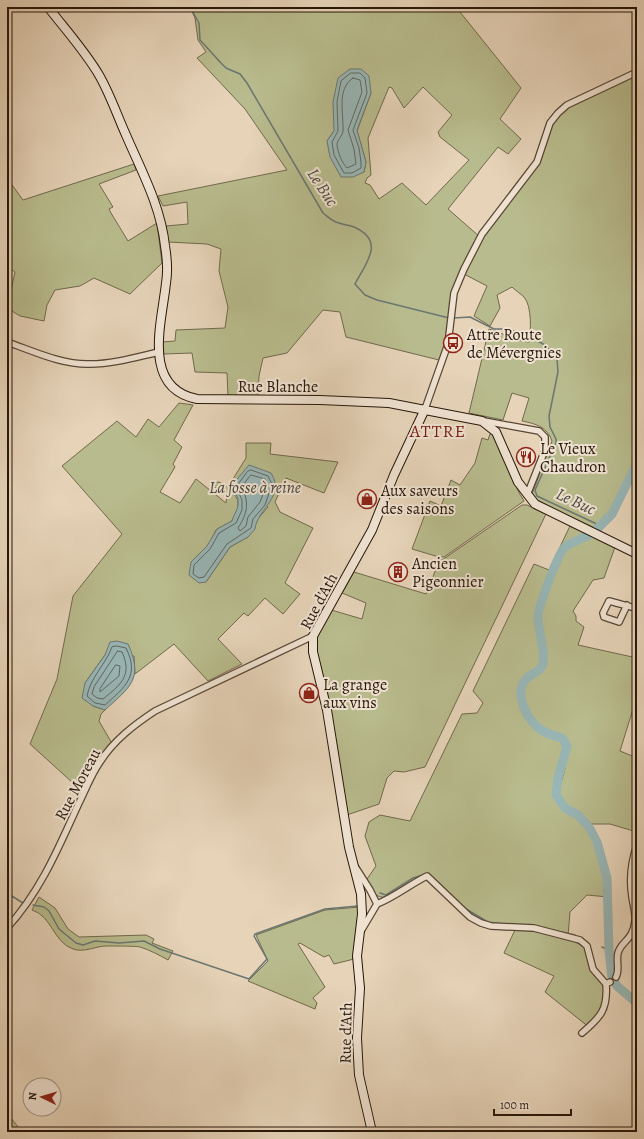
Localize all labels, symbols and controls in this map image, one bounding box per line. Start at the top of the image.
water label: Le Buc [302,164,343,211]
place label: Attre Route de Mévergnies [466,324,561,364]
bus stop icon: Attre Route de Mévergnies [442,332,464,354]
street label: Rue Blanche [238,376,318,398]
district label: ATTRE [409,419,466,443]
place label: Le Vieux Chaudron [540,438,606,478]
restaurant icon: Le Vieux Chaudron [515,446,537,468]
water label: La fosse à reine [209,476,301,499]
place label: Aux saveurs des saisons [380,480,458,520]
water label: Le Buc [552,482,599,521]
shop icon: Aux saveurs des saisons [356,488,378,510]
place label: Ancien Pigeonnier [411,553,484,593]
building icon: Ancien Pigeonnier [387,561,409,583]
street label: Rue d'Ath [295,569,343,634]
place label: La grange aux vins [323,674,387,714]
shop icon: La grange aux vins [298,682,320,704]
street label: Rue Moreau [50,744,106,824]
street label: Rue d'Ath [334,1002,358,1064]
north arrow [22,1077,62,1117]
scale bar [494,1091,571,1117]
text: N [25,1092,40,1101]
text: 100 m [500,1097,529,1113]

